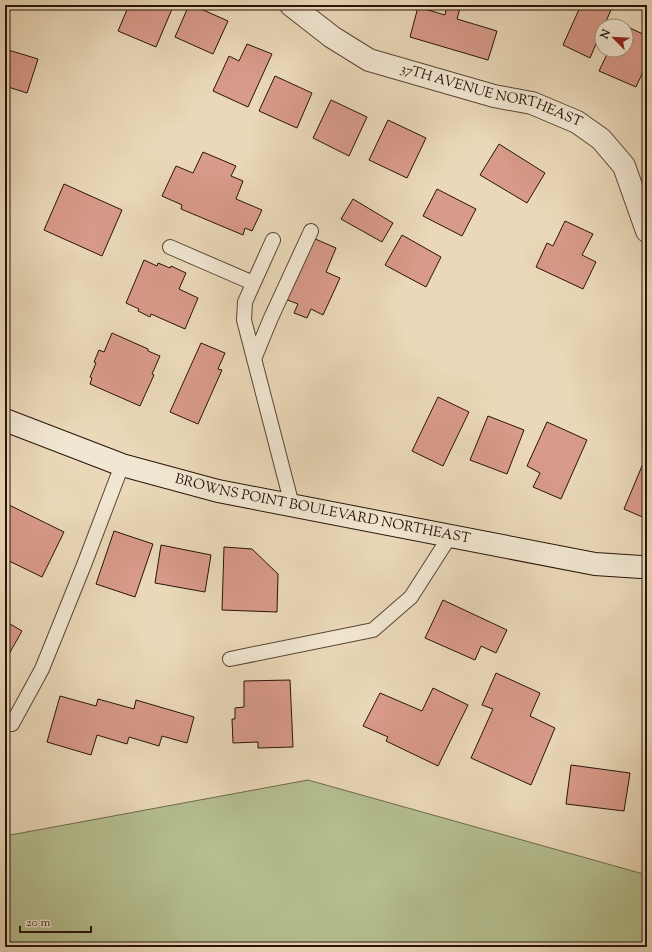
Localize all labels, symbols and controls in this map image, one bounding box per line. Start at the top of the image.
north arrow [594,18,634,58]
text: N [596,27,615,43]
street label: 37TH AVENUE NORTHEAST [398,59,585,133]
street label: BROWNS POINT BOULEVARD NORTHEAST [172,470,472,550]
scale bar [20,908,91,934]
text: 20 m [26,914,51,932]

